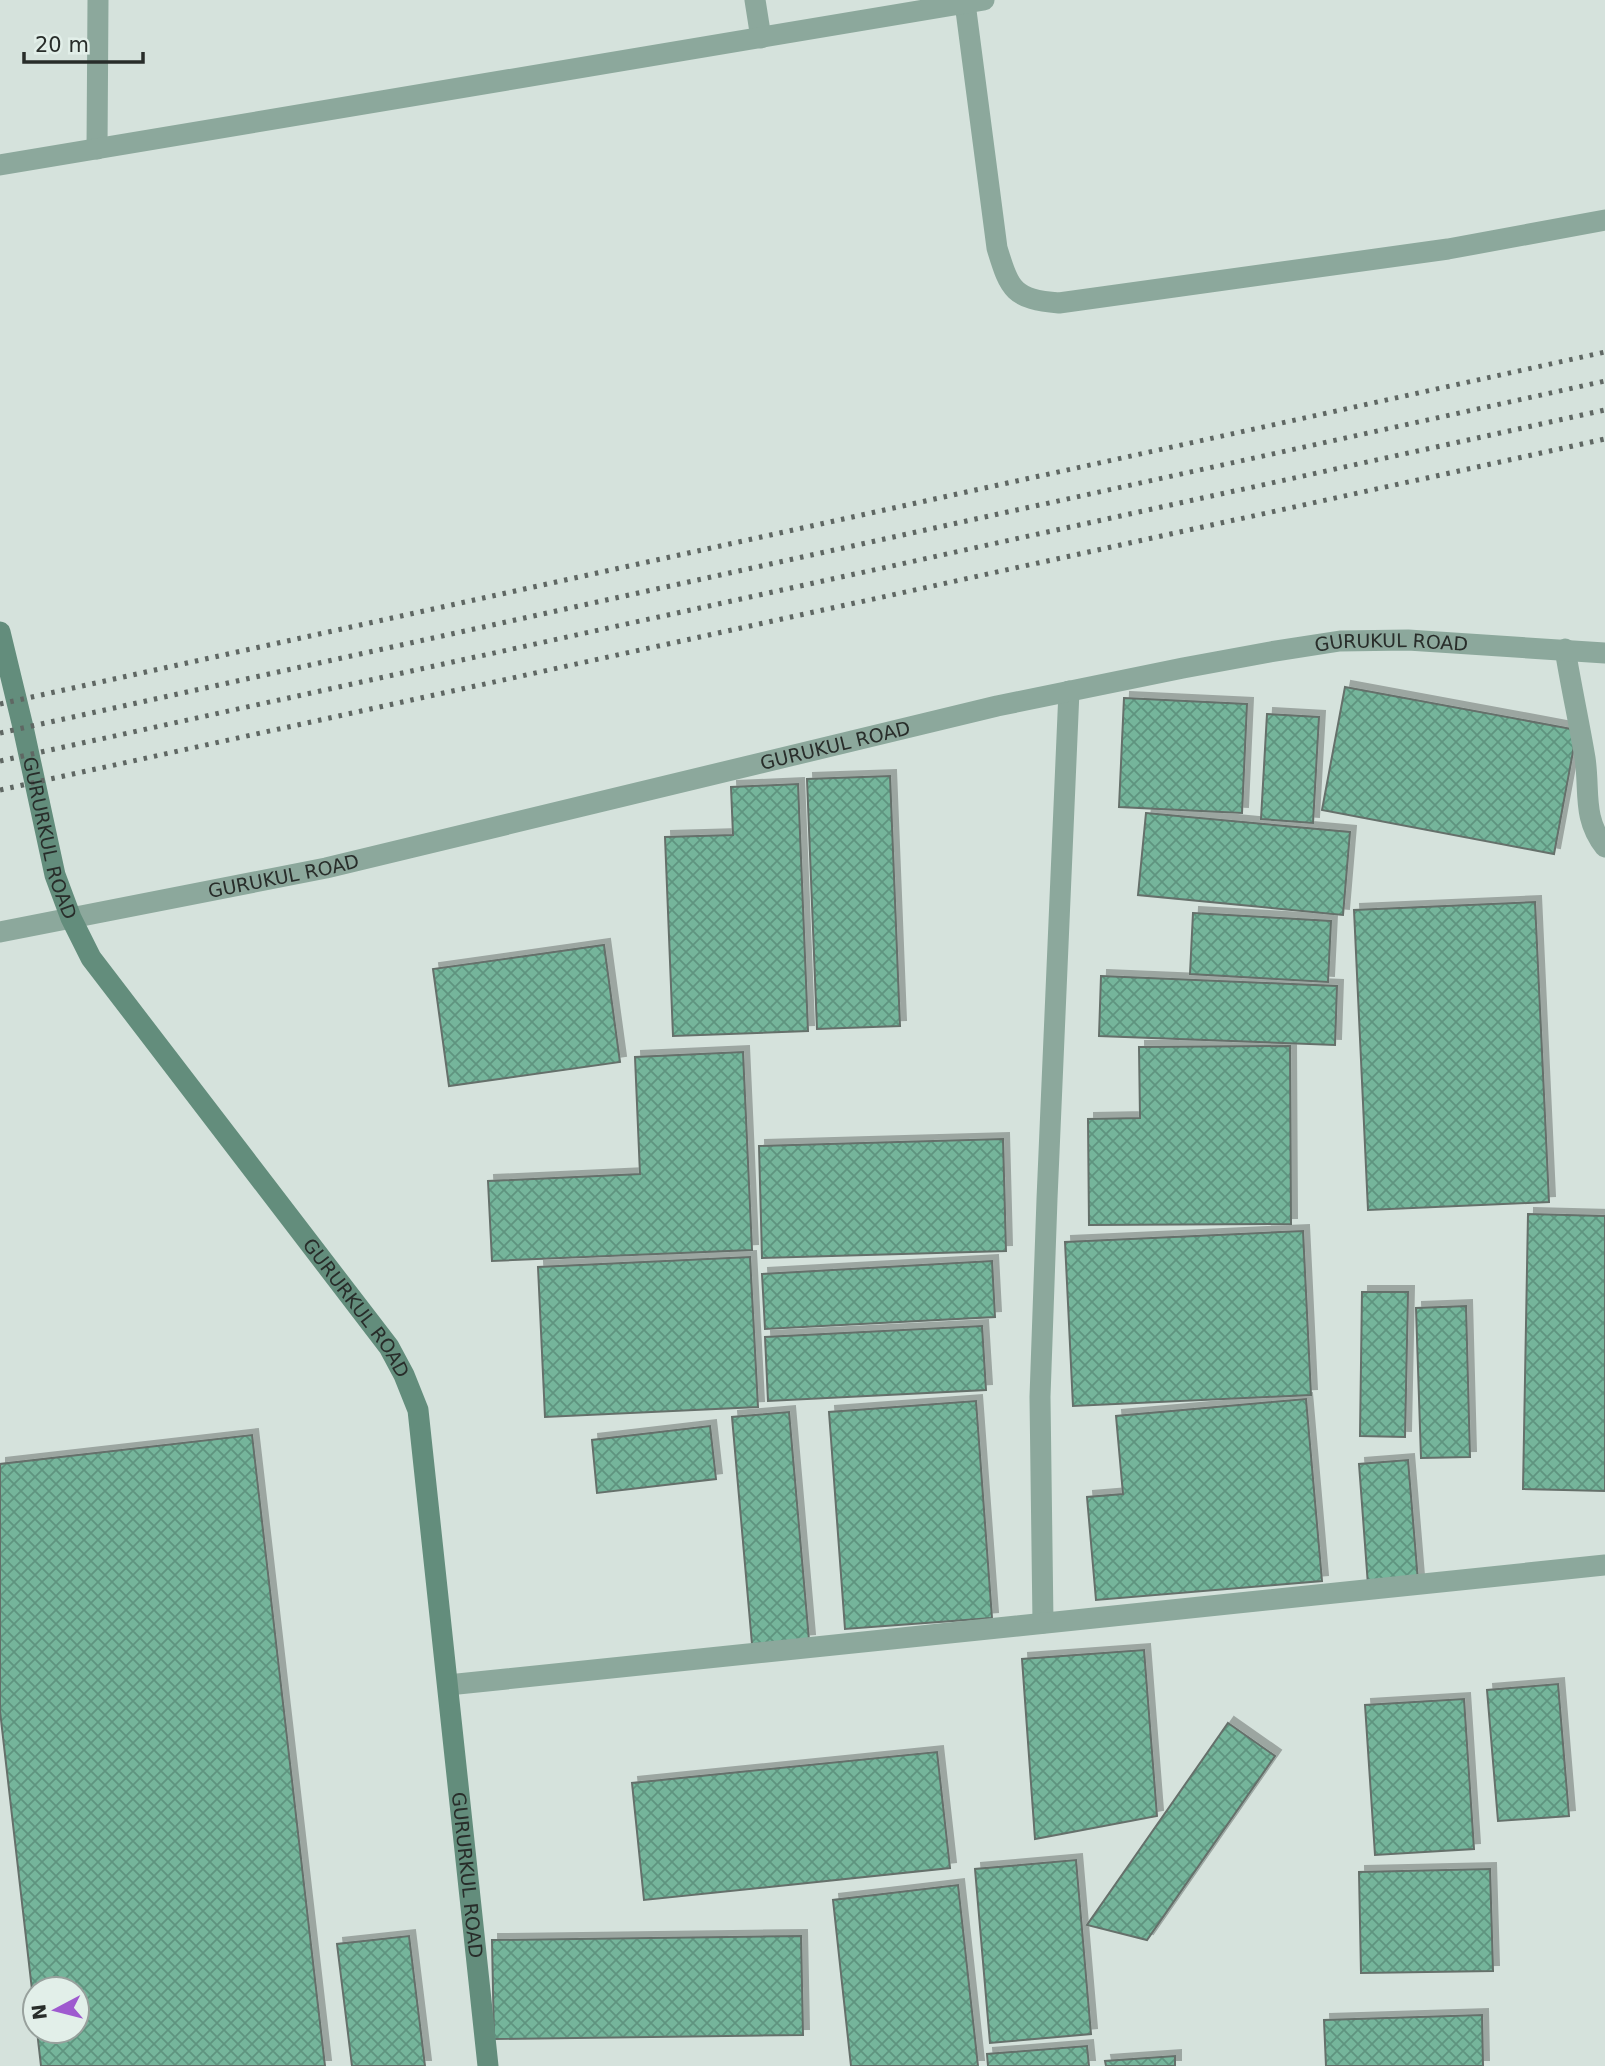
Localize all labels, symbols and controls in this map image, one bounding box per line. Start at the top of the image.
scale bar [24,21,144,65]
text: 20 m [35,33,89,57]
street label: GURUKUL ROAD [1313,629,1469,656]
street label: GURUKUL ROAD [758,716,912,774]
street label: GURURKUL ROAD [19,755,81,922]
street label: GURUKUL ROAD [206,849,361,902]
street label: GURURKUL ROAD [299,1234,414,1381]
street label: GURURKUL ROAD [448,1791,487,1959]
north arrow [21,1975,91,2045]
text: N [27,2003,51,2021]

